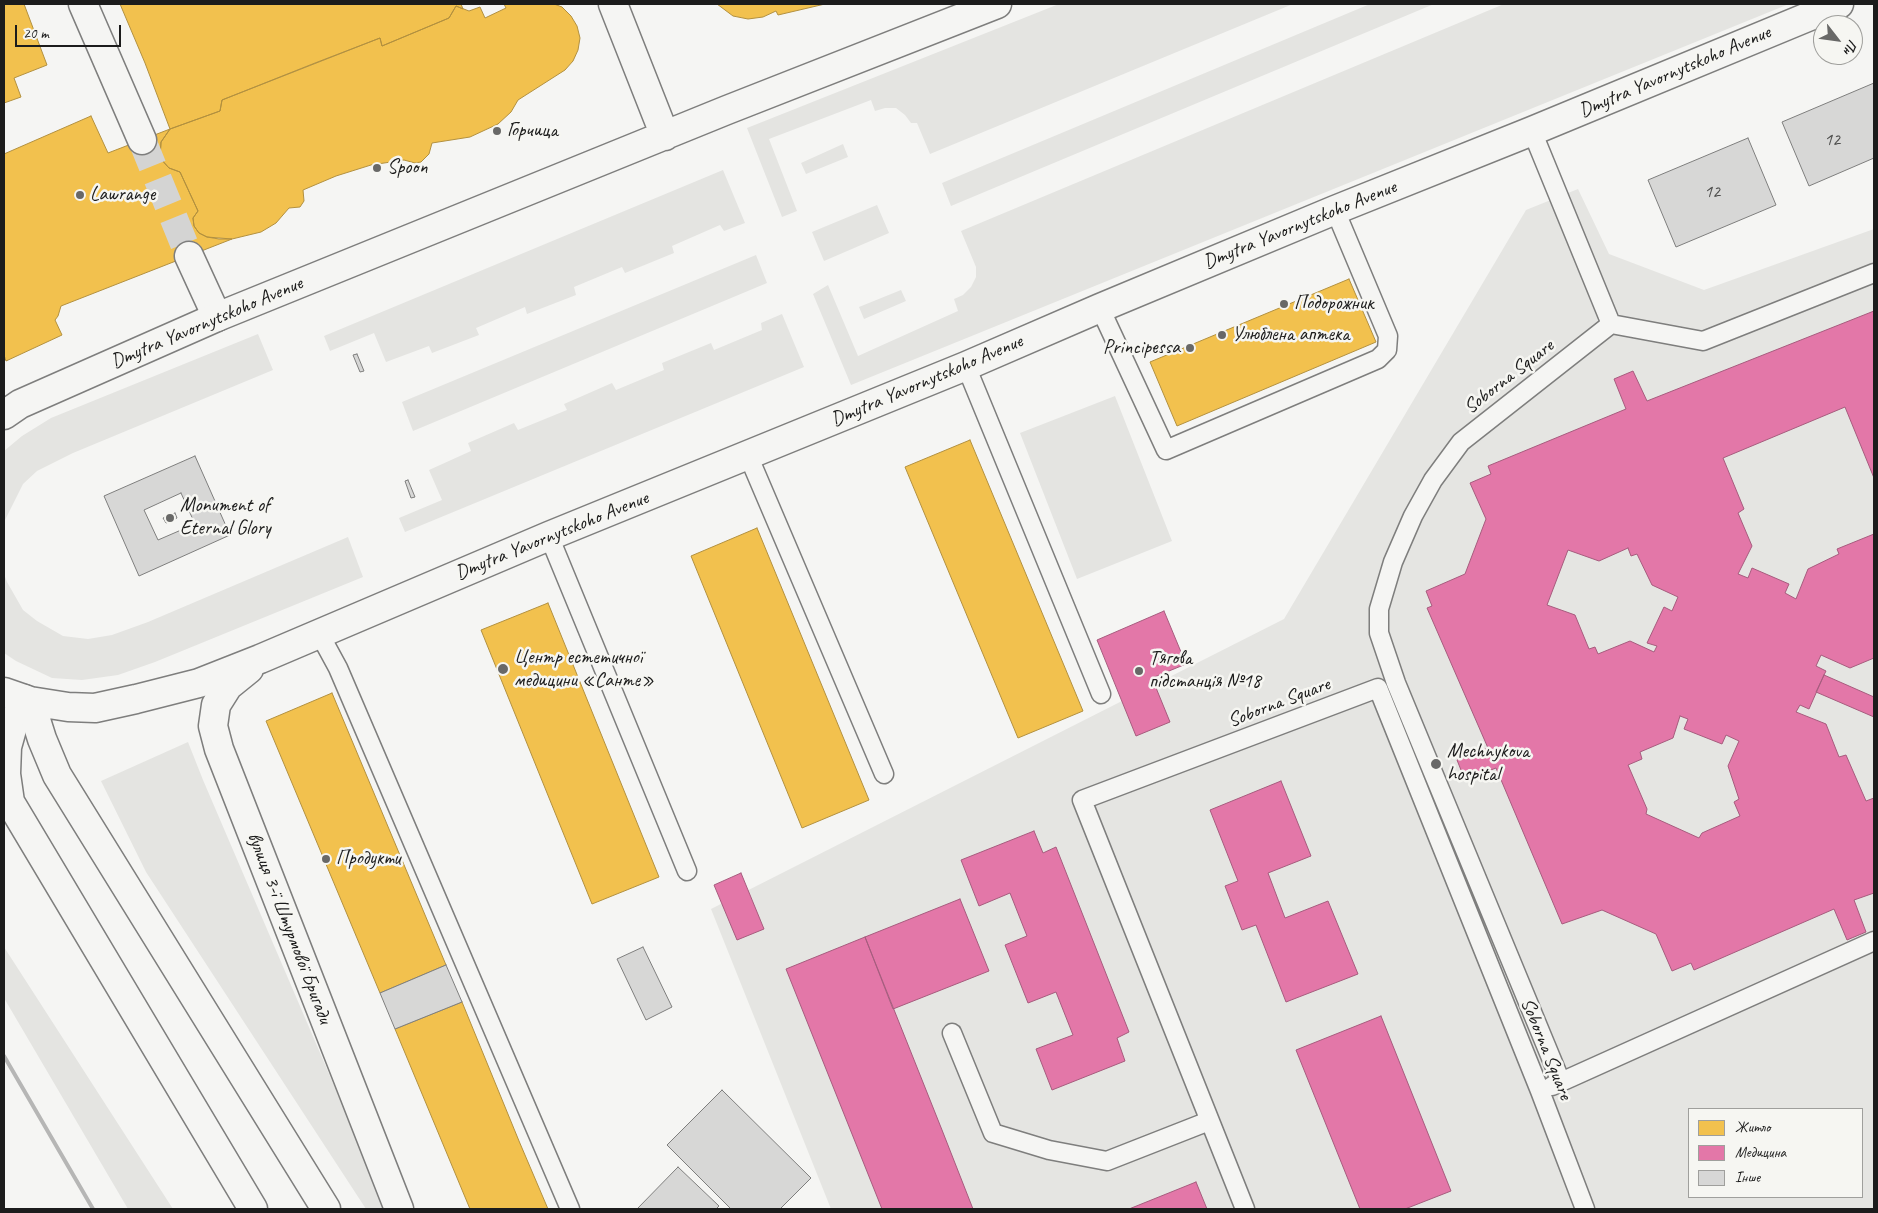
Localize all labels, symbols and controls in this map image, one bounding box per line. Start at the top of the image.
scale bar [18,15,124,47]
north arrow [1813,15,1863,65]
street label: Dmytra Yavornytskoho Avenue [1576,21,1774,123]
text: 20 m [23,24,49,43]
text: Пн [1840,37,1862,58]
place label: Горчица [507,119,558,143]
marker: Горчица [491,125,503,137]
house number: 12 [1824,129,1840,151]
place label: Spoon [387,156,427,180]
marker: Spoon [371,162,383,174]
street label: Dmytra Yavornytskoho Avenue [1200,175,1400,275]
house number: 12 [1704,181,1720,203]
place label: Lawrange [90,183,155,207]
marker: Lawrange [74,189,86,201]
street label: Dmytra Yavornytskoho Avenue [108,272,306,374]
place label: Подорожник [1294,292,1373,316]
marker: Подорожник [1278,298,1290,310]
place label: Улюблена аптека [1232,323,1349,347]
marker: Улюблена аптека [1216,329,1228,341]
street label: Dmytra Yavornytskoho Avenue [828,330,1026,432]
street label: Soborna Square [1459,334,1559,420]
place label: Principessa [1103,336,1180,360]
marker: Principessa [1184,342,1196,354]
street label: Dmytra Yavornytskoho Avenue [452,486,652,586]
place label: Monument of Eternal Glory [180,494,271,541]
marker: Monument of Eternal Glory [164,512,176,524]
place label: Центр естетичної медицини «Санте» [514,646,654,693]
place label: Тягова пiдстанцiя №18 [1149,647,1261,694]
marker: Центр естетичної медицини «Санте» [496,662,510,676]
marker: Тягова пiдстанцiя №18 [1133,665,1145,677]
street label: Soborna Square [1225,673,1333,733]
place label: Mechnykova hospital [1447,740,1529,787]
marker: Mechnykova hospital [1429,757,1443,771]
street label: вулиця 3-ї Штурмової Бригади [241,829,337,1027]
place label: Продукти [336,847,400,871]
marker: Продукти [320,853,332,865]
street label: Soborna Square [1515,995,1577,1103]
legend [1688,1108,1863,1198]
text: Житло [1735,1118,1770,1137]
text: Медицина [1735,1143,1786,1162]
text: Інше [1735,1168,1760,1187]

